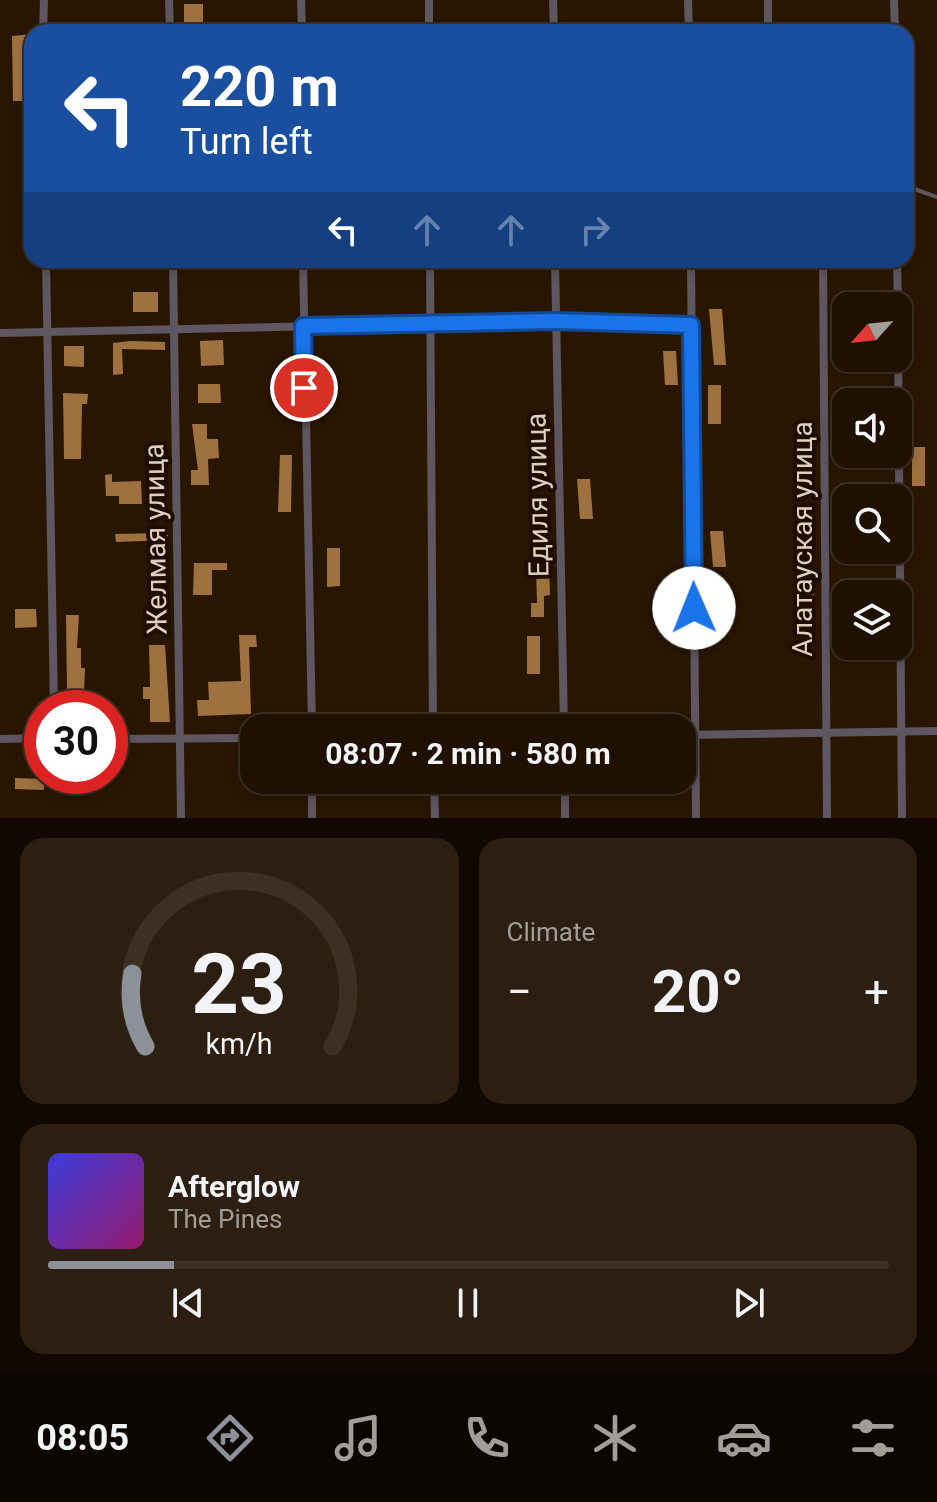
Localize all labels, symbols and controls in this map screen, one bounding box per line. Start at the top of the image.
text: 220 m [180,54,339,120]
icon: left [48,56,152,160]
text: Turn left [180,121,313,163]
icon: left [321,208,365,252]
icon: ahead [405,208,449,252]
icon: ahead [489,208,533,252]
icon: right [573,208,617,252]
north arrow [832,292,912,372]
map controls [832,292,912,660]
pin [270,354,338,422]
icon: arrive [282,366,326,410]
button: sound [832,388,912,468]
street label: Едиля улица [520,413,555,577]
street label: Алатауская улица [786,421,819,657]
street label: Желмая улица [137,443,174,635]
button: search [832,484,912,564]
position arrow [652,566,736,650]
button: layers [832,580,912,660]
speed limit sign: 30 [24,690,128,794]
text: 08:07 · 2 min · 580 m [325,736,611,771]
text: Climate [507,917,595,947]
text: 23 [192,936,287,1033]
text: 20° [652,956,744,1027]
text: − [507,966,532,1018]
text: + [864,966,889,1018]
text: km/h [206,1027,273,1061]
text: Afterglow [168,1169,300,1204]
text: The Pines [168,1204,282,1234]
icon: previous [166,1281,210,1325]
icon: pause [446,1281,490,1325]
icon: next [727,1281,771,1325]
icon: directions [202,1410,258,1466]
icon: music [330,1410,386,1466]
icon: phone [459,1410,515,1466]
icon: climate [587,1410,643,1466]
icon: car [716,1410,772,1466]
icon: filters [845,1410,901,1466]
text: 08:05 [36,1417,129,1459]

